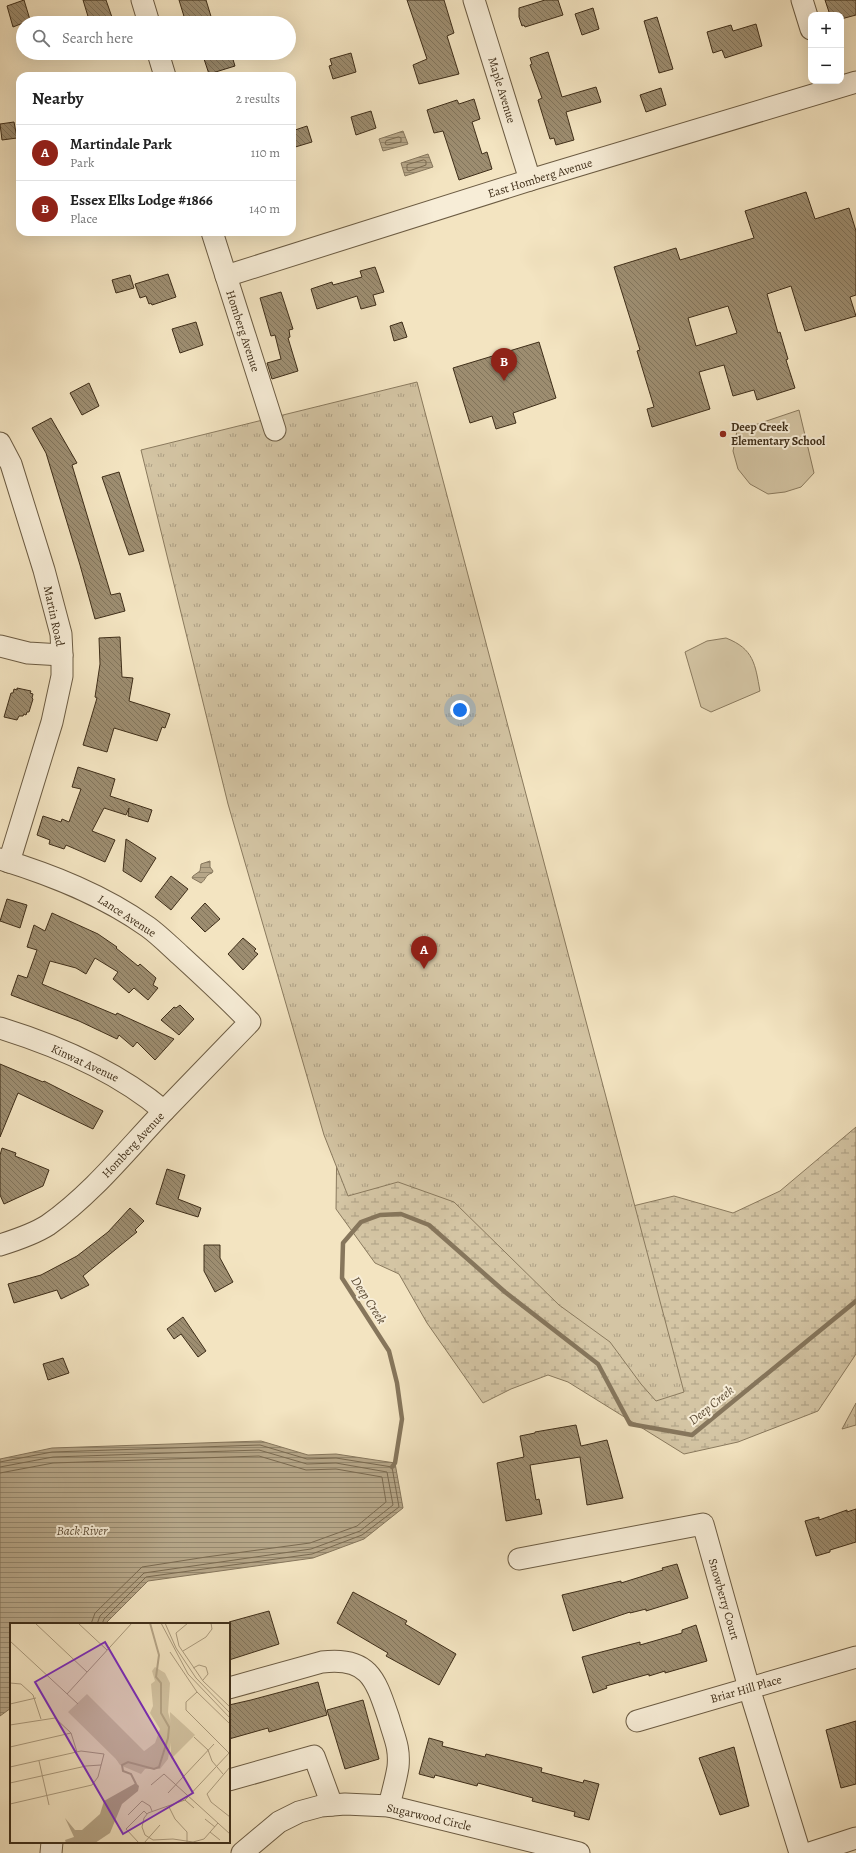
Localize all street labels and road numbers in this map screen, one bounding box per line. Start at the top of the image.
street label: Maple Avenue [484,55,520,125]
street label: East Homberg Avenue [486,154,594,202]
street label: Homberg Avenue [222,288,264,374]
street label: Martin Road [40,584,68,648]
street label: Lance Avenue [95,891,159,941]
street label: Kinwat Avenue [48,1040,122,1086]
street label: Homberg Avenue [98,1108,168,1182]
street label: Snowberry Court [705,1556,743,1642]
street label: Briar Hill Place [708,1671,784,1707]
street label: Sugarwood Circle [385,1799,473,1835]

